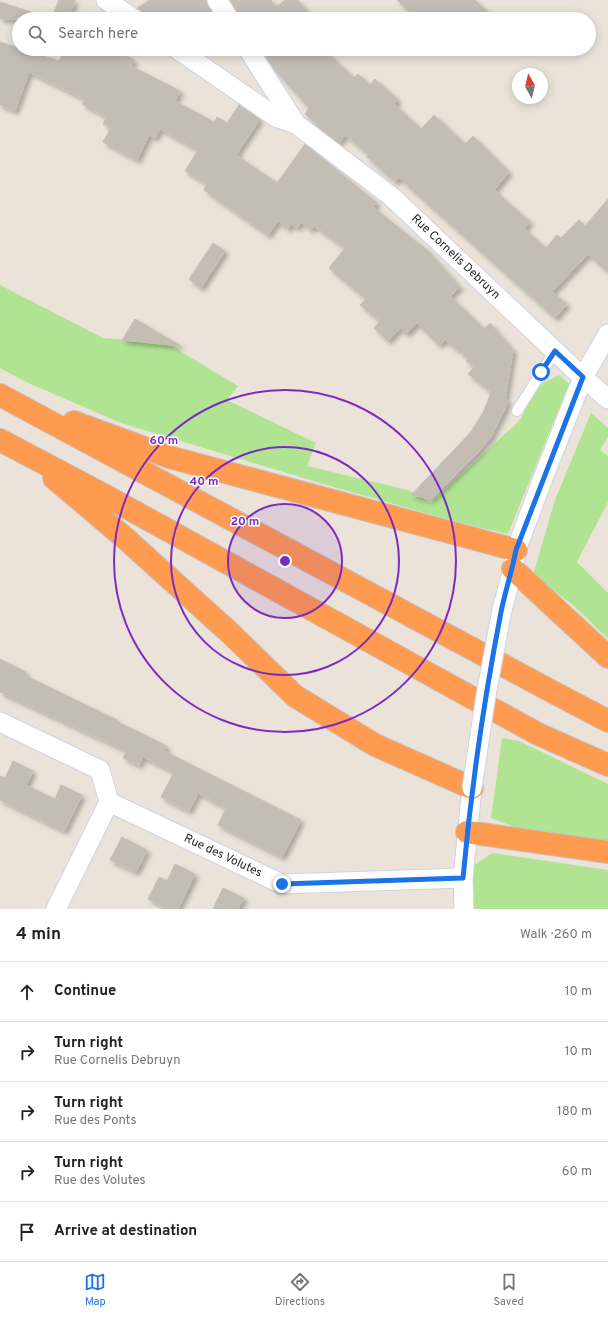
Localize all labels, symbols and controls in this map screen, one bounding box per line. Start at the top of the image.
search box [12,12,596,56]
icon: search [26,23,48,45]
text: Search here [58,25,138,44]
north arrow [512,68,548,104]
street label: Rue Cornelis Debruyn [408,211,503,303]
route start [532,363,550,381]
text: 60 m [150,433,178,449]
text: 40 m [189,474,219,490]
text: 20 m [231,514,259,530]
centre of rings [278,554,292,568]
street label: Rue des Volutes [181,831,265,881]
route end [273,875,291,893]
text: 4 min [16,924,61,946]
text: Walk · 260 m [520,927,592,943]
icon: ahead [16,981,38,1003]
text: Continue [54,982,116,1001]
text: 10 m [565,984,592,1000]
text: Turn right [54,1034,123,1053]
icon: right [16,1041,38,1063]
text: 10 m [565,1044,592,1060]
text: Rue Cornelis Debruyn [54,1053,180,1069]
text: Turn right [54,1094,123,1113]
icon: right [16,1101,38,1123]
text: 180 m [557,1104,592,1120]
text: Rue des Ponts [54,1113,137,1129]
text: Turn right [54,1154,123,1173]
icon: right [16,1161,38,1183]
text: 60 m [562,1164,592,1180]
text: Rue des Volutes [54,1173,146,1189]
icon: arrive [16,1221,38,1243]
text: Arrive at destination [54,1222,197,1241]
tab: Map [84,1271,106,1309]
tab: Directions [275,1271,325,1309]
tab: Saved [493,1271,524,1309]

